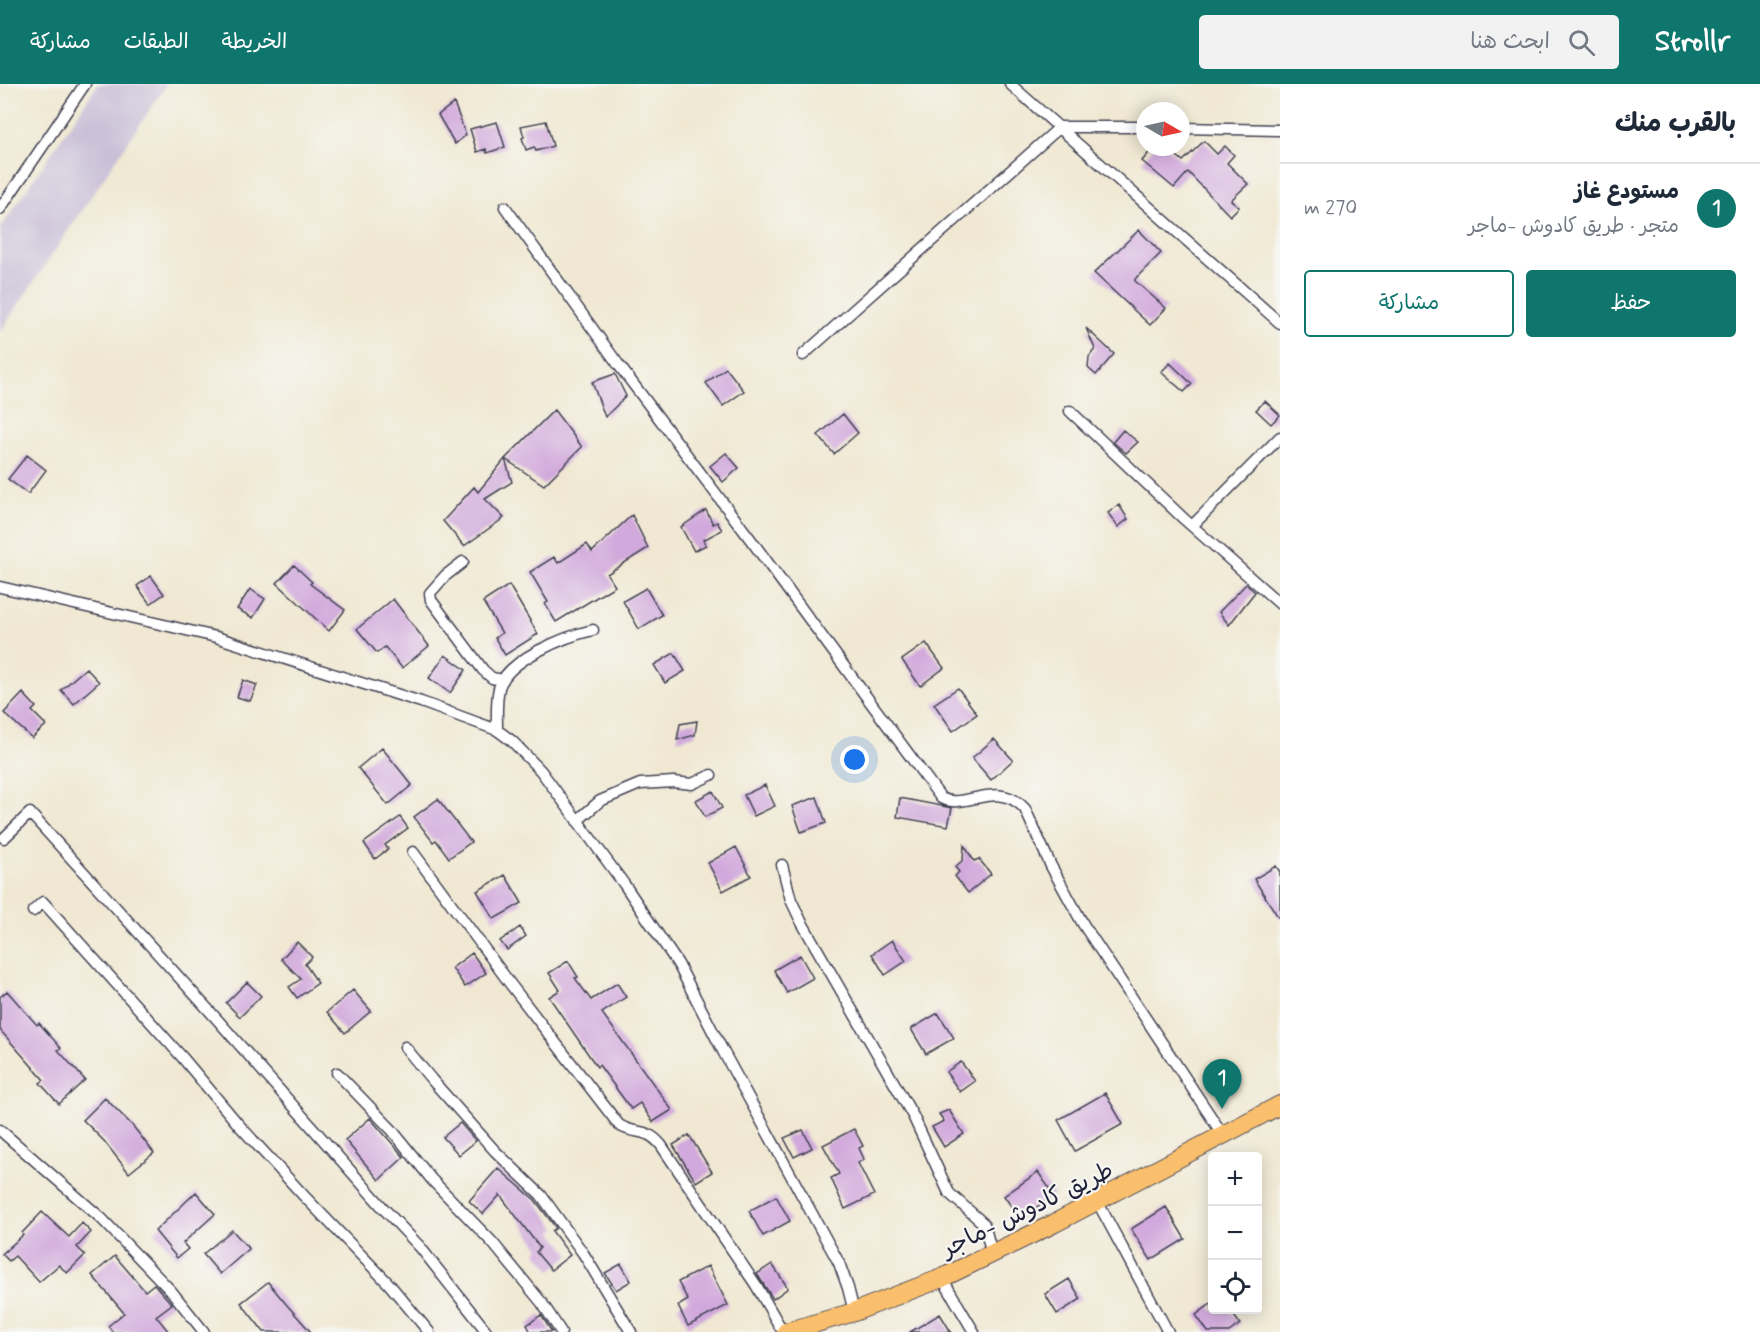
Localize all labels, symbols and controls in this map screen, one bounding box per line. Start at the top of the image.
search box [1199,15,1619,69]
text: Strollr [1655,24,1730,61]
icon: search [1565,26,1598,59]
text: مشاركة [30,28,91,56]
text: الطبقات [124,28,189,56]
text: الخريطة [222,28,287,56]
text: ابحث هنا [1470,28,1550,56]
north arrow [1136,102,1190,156]
text: بالقرب منك [1615,107,1736,141]
text: مستودع غاز [1575,178,1679,206]
text: 270 m [1304,195,1357,222]
text: 1 [1712,195,1721,222]
text: متجر · طريق كادوش -ماجر [1468,213,1679,240]
button: مشاركة [1304,270,1514,337]
button: حفظ [1526,270,1736,337]
your location [840,745,869,774]
pin: 1 [1202,1060,1242,1109]
map controls [1208,1152,1262,1314]
button: + [1208,1152,1262,1206]
street label: طريق كادوش -ماجر [935,1155,1119,1266]
button: − [1208,1206,1262,1260]
button: locate [1208,1260,1262,1314]

